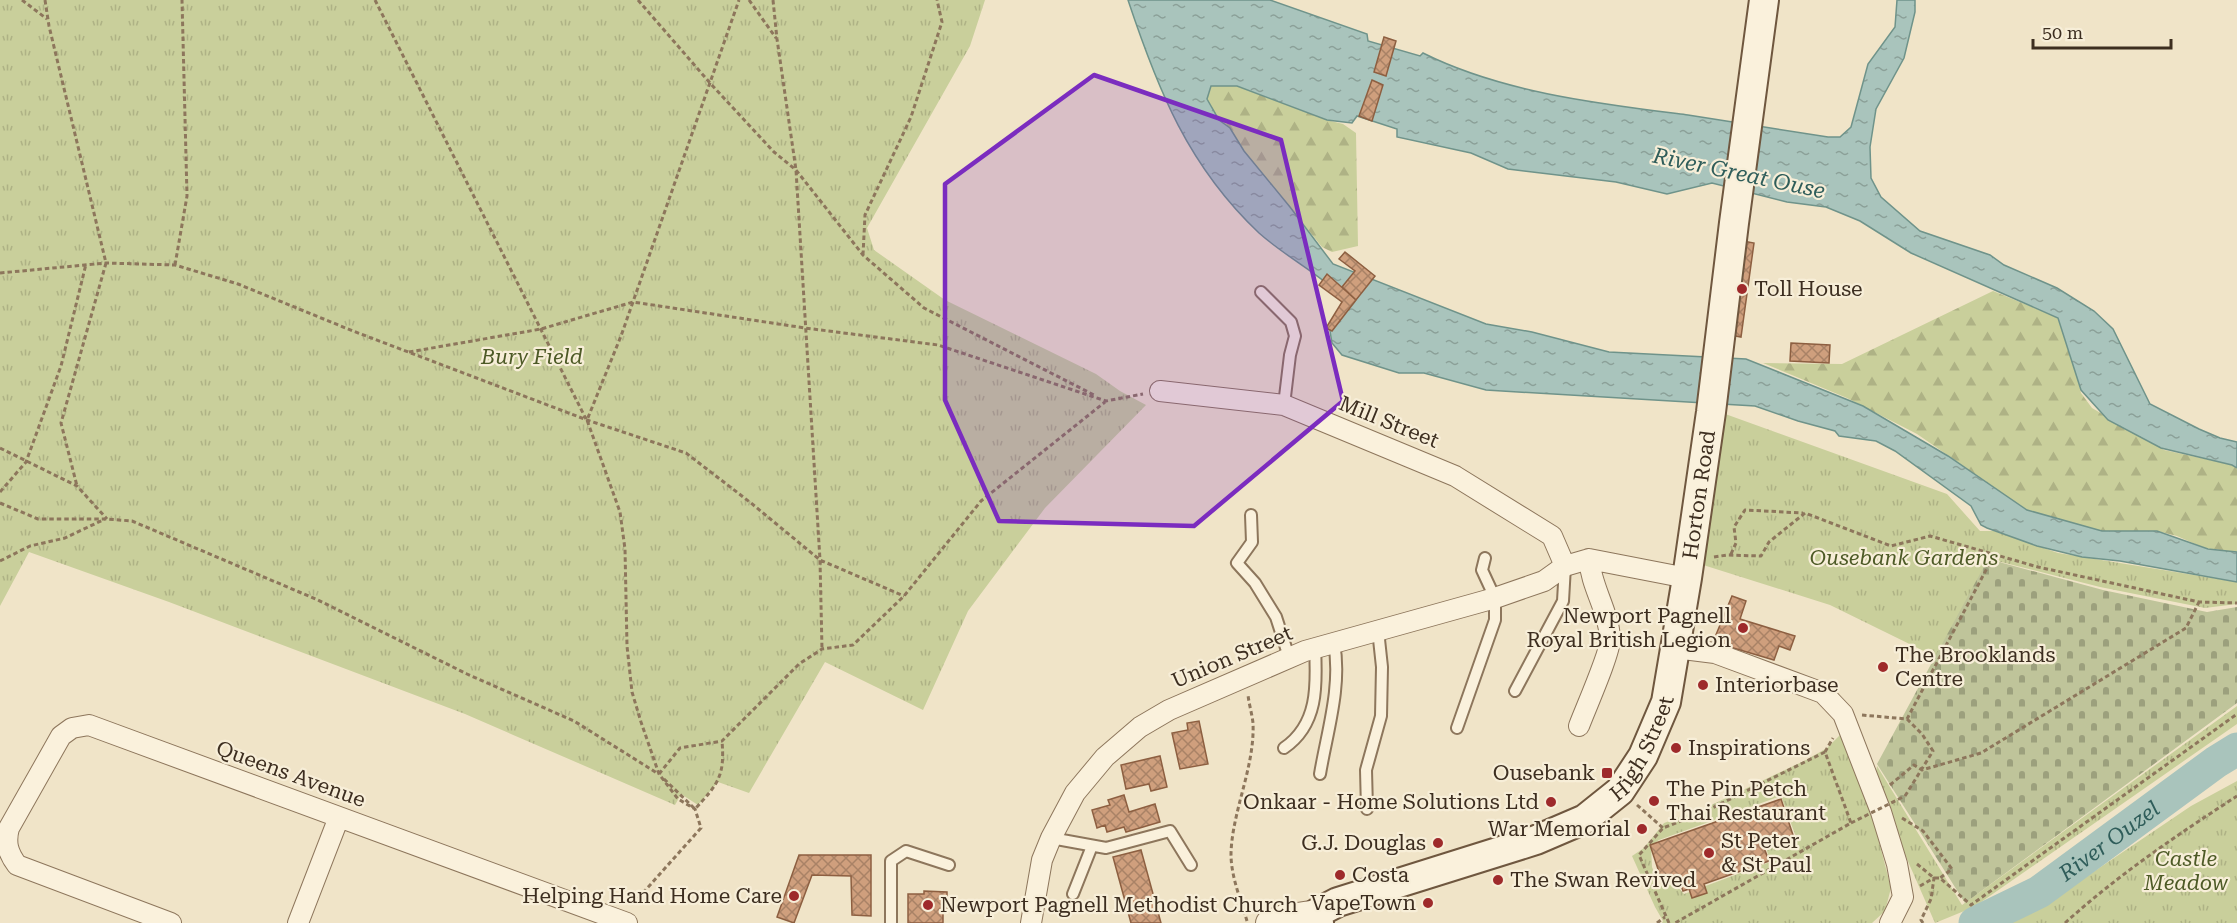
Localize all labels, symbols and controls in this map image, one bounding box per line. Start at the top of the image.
scale bar [2033,12,2171,50]
text: 50 m [2042,22,2083,43]
water label: River Great Ouse [1650,142,1827,203]
place label: Toll House [1754,277,1863,301]
marker: Toll House [1735,282,1749,296]
park label: Bury Field [480,345,583,369]
street label: Mill Street [1336,391,1442,453]
street label: Horton Road [1678,428,1720,561]
park label: Ousebank Gardens [1810,546,1999,570]
place label: Newport Pagnell Royal British Legion [1527,604,1732,652]
street label: Union Street [1168,621,1296,693]
marker: Newport Pagnell Royal British Legion [1736,621,1750,635]
place label: The Brooklands Centre [1895,643,2055,691]
marker: The Brooklands Centre [1876,660,1890,674]
place label: Interiorbase [1715,673,1839,697]
marker: Interiorbase [1696,678,1710,692]
street label: High Street [1605,694,1679,806]
street label: Queens Avenue [213,736,369,812]
place label: Inspirations [1688,736,1810,760]
marker: Inspirations [1669,741,1683,755]
place label: Ousebank [1493,761,1595,785]
marker: Ousebank [1600,766,1614,780]
place label: The Pin Petch Thai Restaurant [1666,777,1826,825]
place label: Onkaar - Home Solutions Ltd [1243,790,1540,814]
marker: The Pin Petch Thai Restaurant [1647,794,1661,808]
marker: Onkaar - Home Solutions Ltd [1544,795,1558,809]
water label: River Ouzel [2053,795,2164,886]
place label: War Memorial [1488,817,1631,841]
marker: War Memorial [1635,822,1649,836]
place label: St Peter & St Paul [1721,829,1812,877]
place label: G.J. Douglas [1301,831,1426,855]
marker: G.J. Douglas [1431,836,1445,850]
marker: St Peter & St Paul [1702,846,1716,860]
park label: Castle Meadow [2143,847,2229,895]
place label: Costa [1352,863,1410,887]
marker: Costa [1333,868,1347,882]
place label: The Swan Revived [1510,868,1697,892]
marker: The Swan Revived [1491,873,1505,887]
place label: Helping Hand Home Care [522,884,782,908]
marker: Helping Hand Home Care [787,889,801,903]
place label: VapeTown [1311,891,1416,915]
place label: Newport Pagnell Methodist Church [940,893,1298,917]
marker: VapeTown [1421,896,1435,910]
marker: Newport Pagnell Methodist Church [921,898,935,912]

